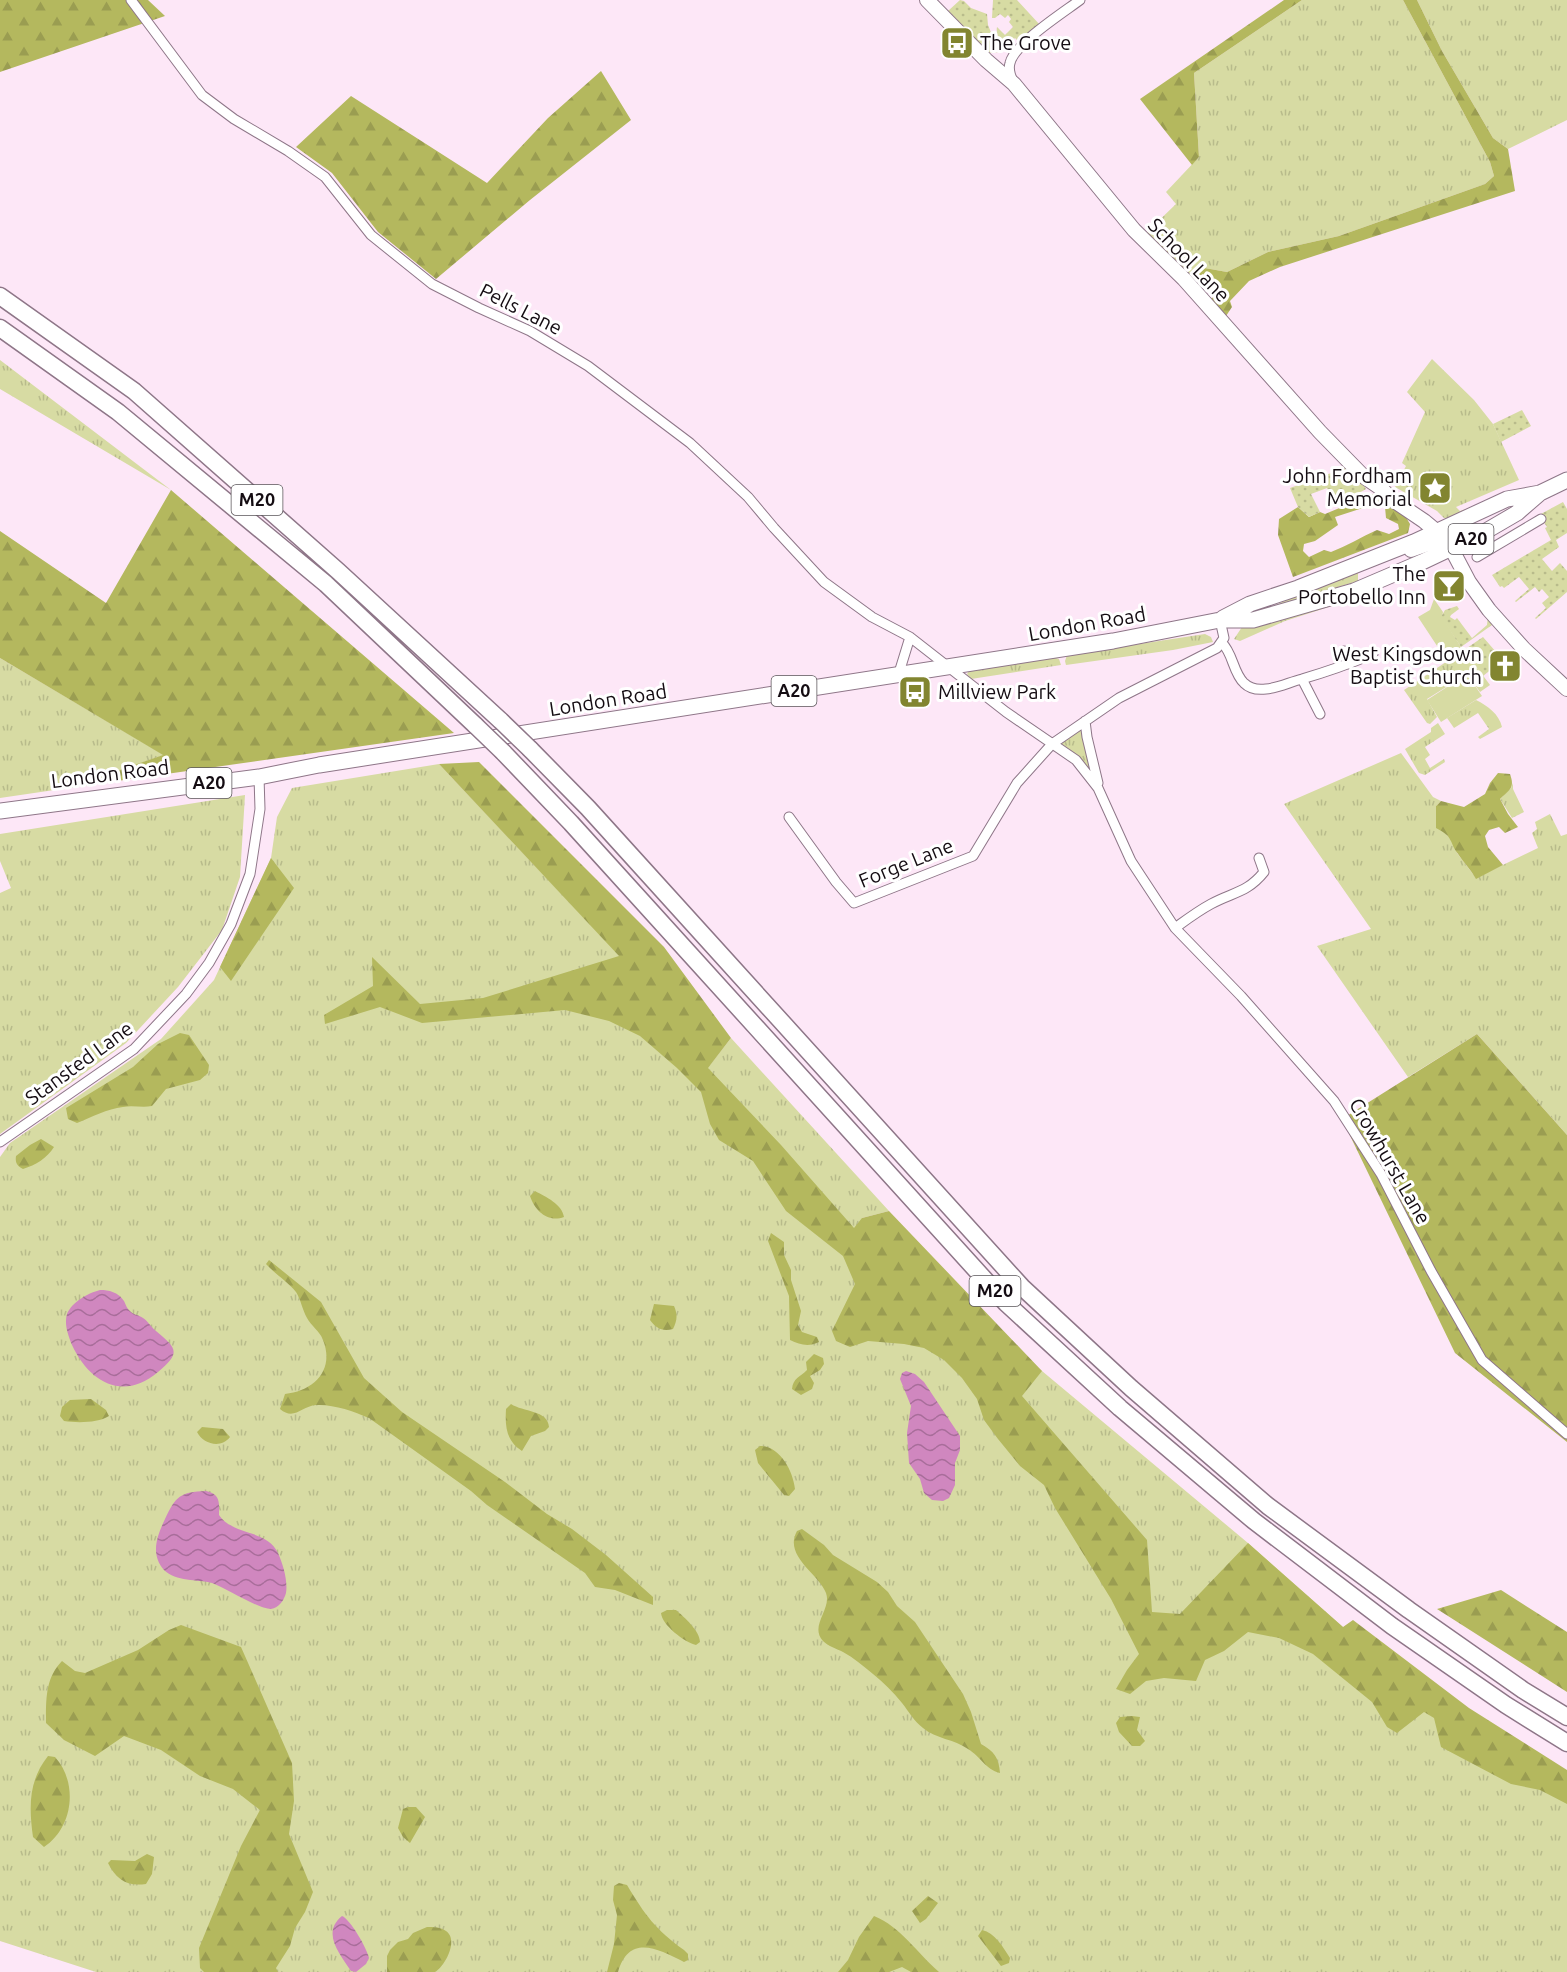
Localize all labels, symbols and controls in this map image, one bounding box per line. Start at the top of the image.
bus stop icon: The Grove [939,25,975,61]
place label: The Grove [980,31,1071,54]
street label: School Lane [1144,213,1235,306]
street label: Pells Lane [476,278,566,339]
place label: John Fordham Memorial [1283,464,1412,510]
place icon: John Fordham Memorial [1417,470,1453,506]
road number: M20 [232,485,282,515]
road number: A20 [1448,524,1494,554]
place label: The Portobello Inn [1298,562,1426,608]
bar icon: The Portobello Inn [1431,568,1467,604]
street label: London Road [1026,602,1147,645]
place label: West Kingsdown Baptist Church [1332,642,1482,688]
church icon: West Kingsdown Baptist Church [1487,648,1523,684]
bus stop icon: Millview Park [897,674,933,710]
road number: A20 [772,676,816,706]
street label: London Road [547,679,668,720]
place label: Millview Park [938,680,1056,703]
street label: London Road [50,755,170,792]
road number: A20 [186,768,232,798]
street label: Forge Lane [855,833,956,892]
street label: Stansted Lane [21,1016,137,1109]
street label: Crowhurst Lane [1345,1094,1436,1228]
road number: M20 [970,1276,1020,1306]

